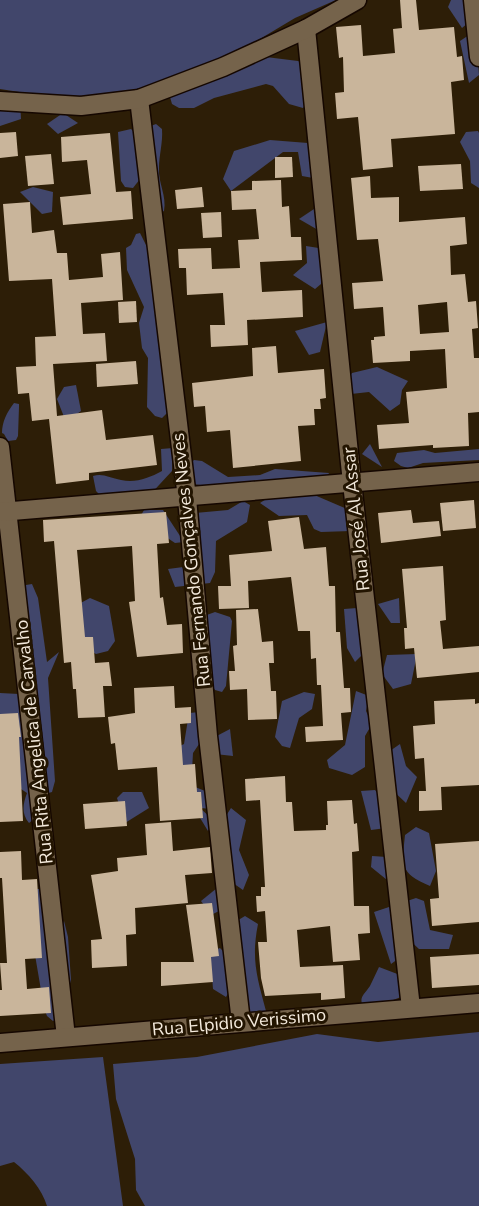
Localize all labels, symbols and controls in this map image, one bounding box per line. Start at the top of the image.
street label: Rua Fernando Gonçalves Neves [166,432,216,688]
street label: Rua José Al Assar [336,445,375,592]
street label: Rua Rita Angelica de Carvalho [9,619,59,865]
street label: Rua Elpidio Verissimo [151,1002,327,1042]

